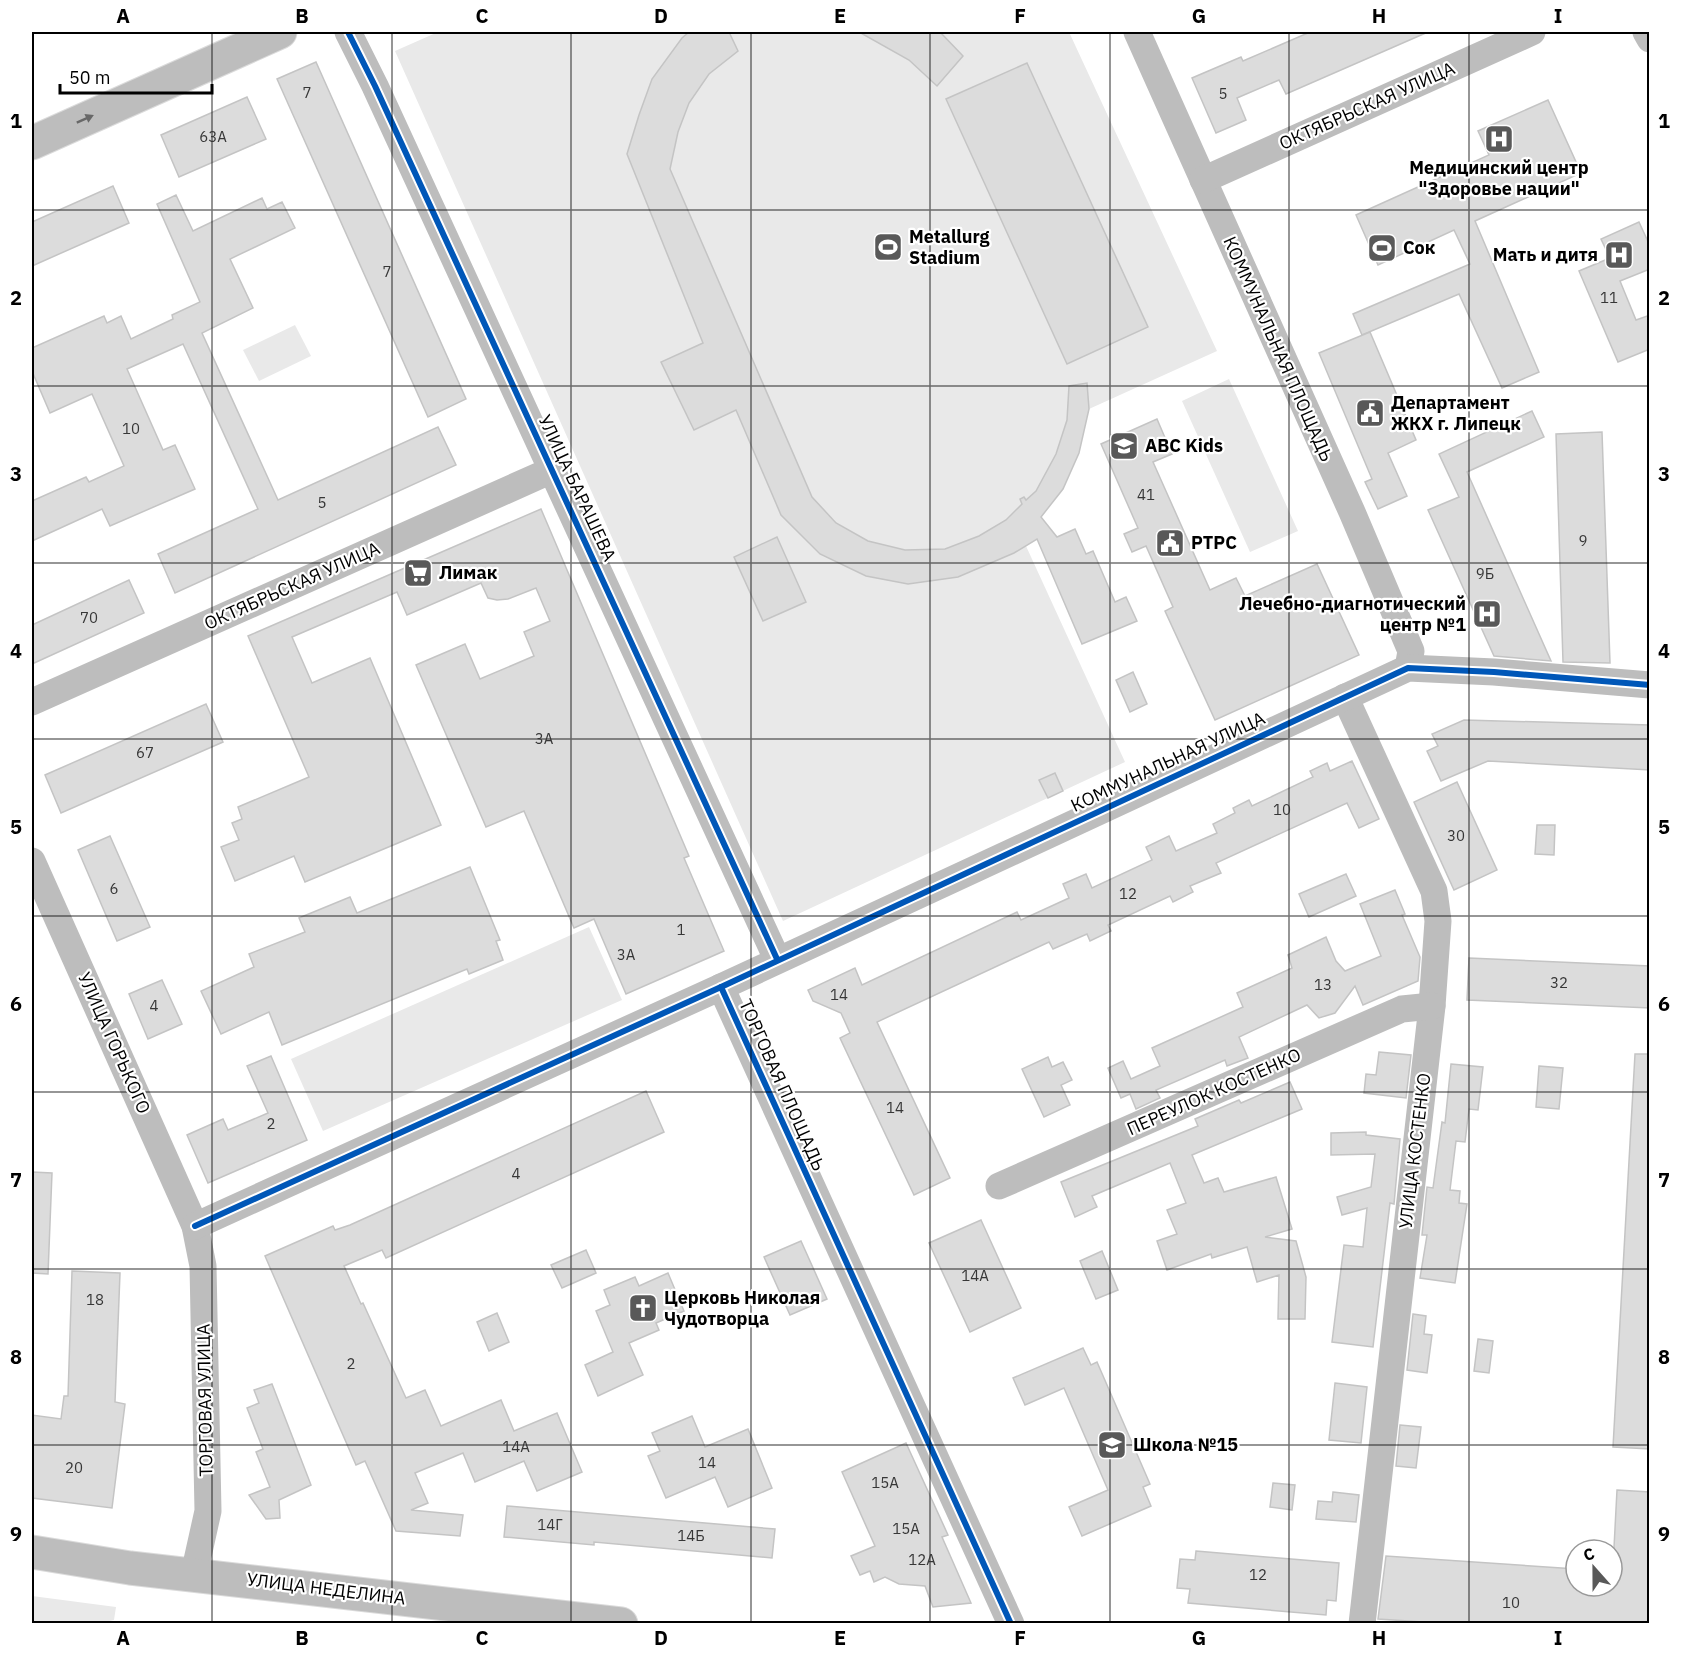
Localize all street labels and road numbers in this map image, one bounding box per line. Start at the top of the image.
street label: ОКТЯБРЬСКАЯ УЛИЦА [1275,56,1459,155]
street label: КОММУНАЛЬНАЯ ПЛОЩАДЬ [1218,233,1339,465]
street label: УЛИЦА БАРАШЕВА [533,411,622,565]
street label: ОКТЯБРЬСКАЯ УЛИЦА [200,536,384,635]
street label: КОММУНАЛЬНАЯ УЛИЦА [1067,706,1269,817]
street label: УЛИЦА ГОРЬКОГО [73,968,156,1117]
street label: ТОРГОВАЯ ПЛОЩАДЬ [734,996,831,1174]
street label: ПЕРЕУЛОК КОСТЕНКО [1123,1043,1305,1140]
street label: УЛИЦА КОСТЕНКО [1394,1072,1435,1230]
street label: ТОРГОВАЯ УЛИЦА [192,1323,217,1477]
street label: УЛИЦА НЕДЕЛИНА [245,1567,407,1610]

